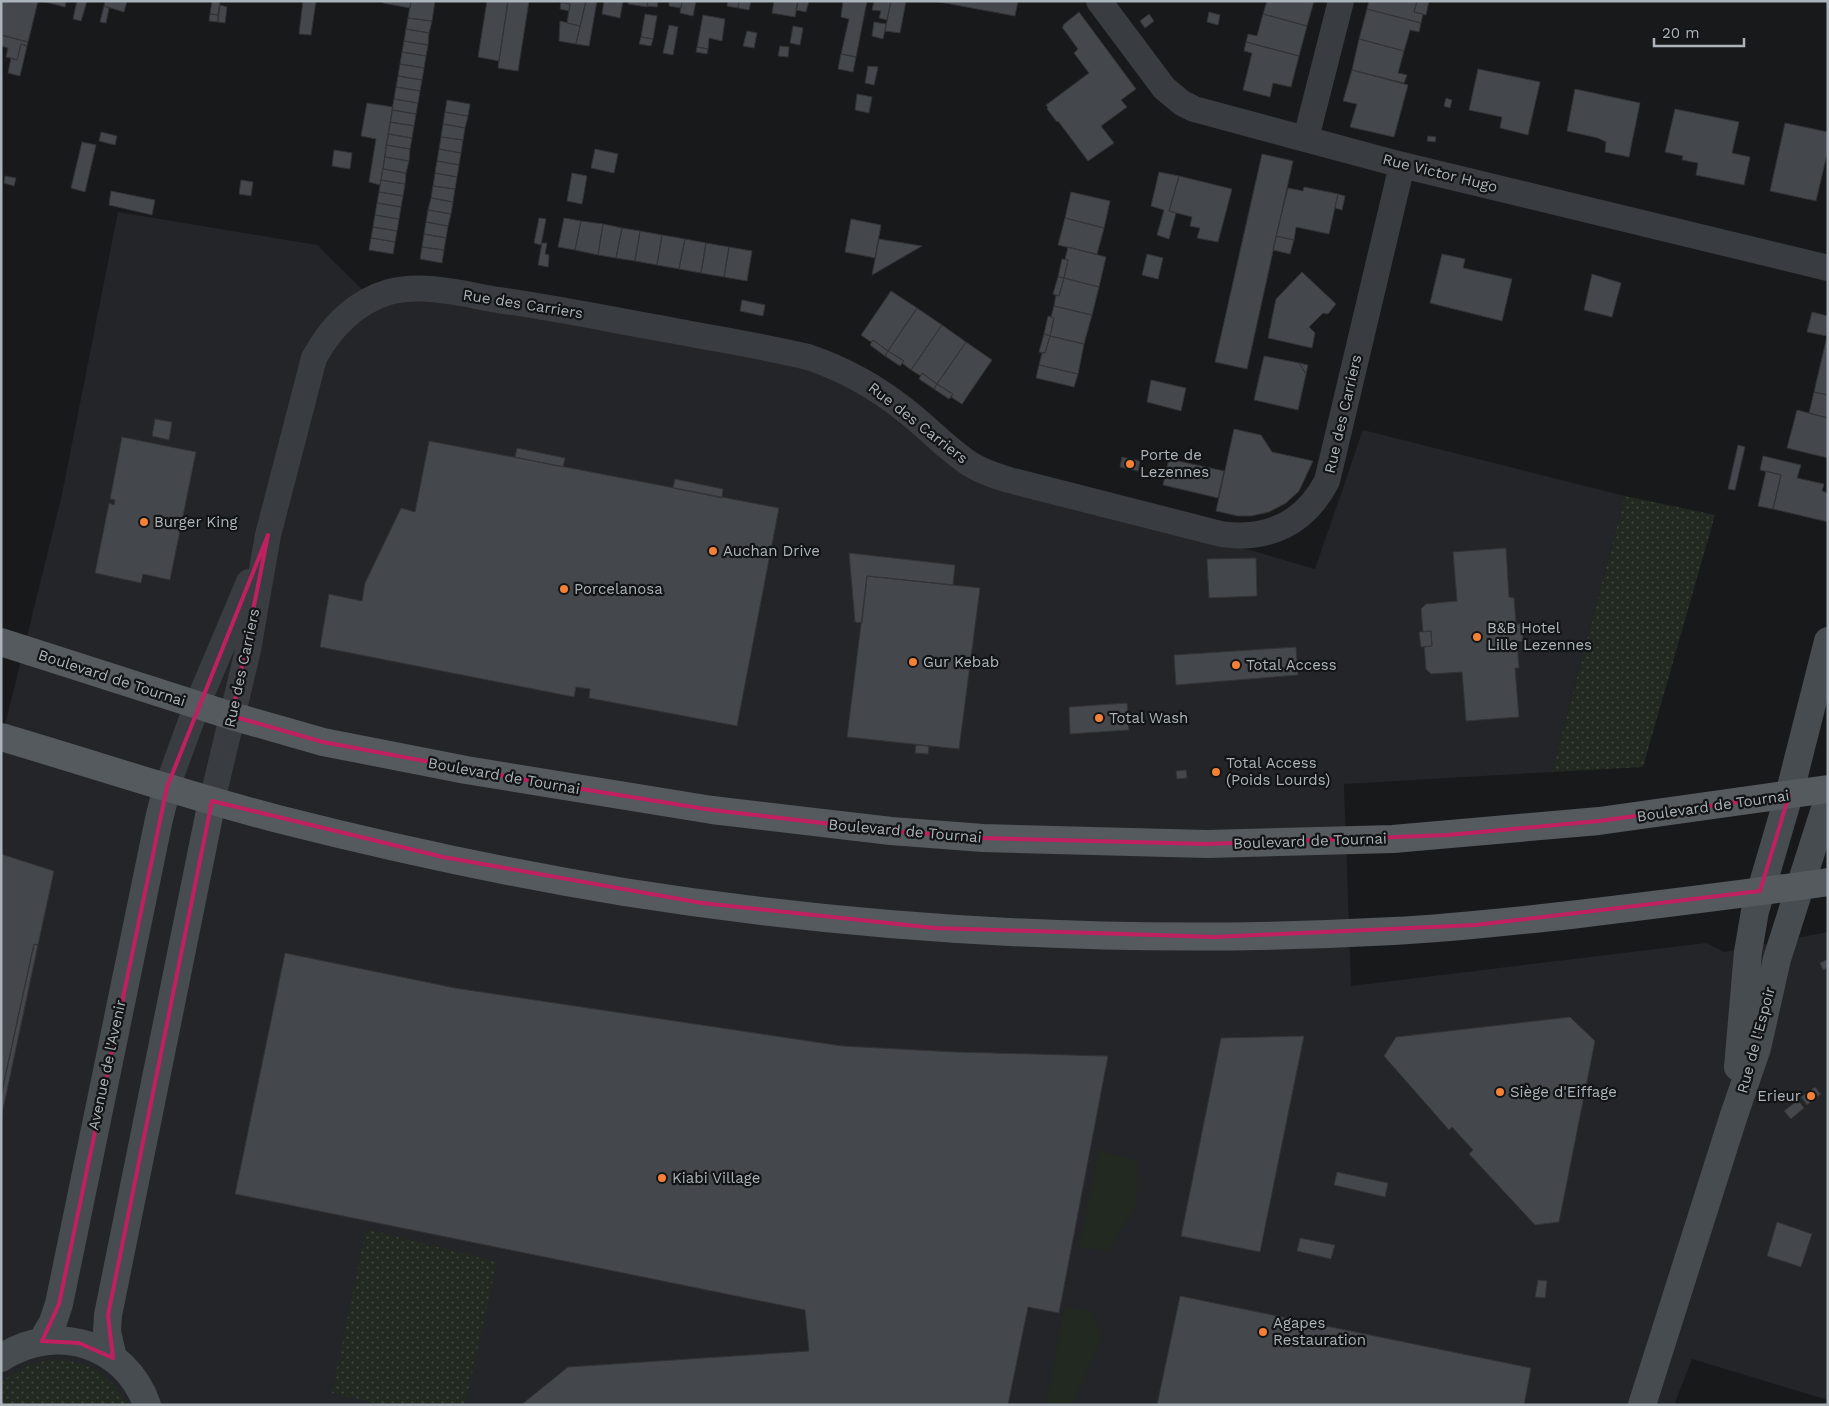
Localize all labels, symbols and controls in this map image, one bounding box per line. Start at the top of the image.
scale bar [1654,15,1744,47]
text: 20 m [1662,24,1700,42]
street label: Rue Victor Hugo [1381,150,1499,196]
street label: Rue des Carriers [462,286,584,322]
street label: Rue des Carriers [1321,353,1365,475]
street label: Rue des Carriers [865,379,971,467]
place label: Porte de Lezennes [1140,446,1209,481]
marker: Porte de Lezennes [1124,458,1136,470]
place label: Burger King [154,513,237,531]
marker: Burger King [138,516,150,528]
place label: Auchan Drive [723,542,820,560]
marker: Auchan Drive [707,545,719,557]
place label: Porcelanosa [574,580,663,598]
marker: Porcelanosa [558,583,570,595]
street label: Rue des Carriers [221,607,263,729]
place label: B&B Hotel Lille Lezennes [1487,619,1592,654]
marker: B&B Hotel Lille Lezennes [1471,631,1483,643]
street label: Boulevard de Tournai [36,646,188,710]
place label: Gur Kebab [923,653,999,671]
marker: Gur Kebab [907,656,919,668]
place label: Total Access [1246,656,1337,674]
marker: Total Access [1230,659,1242,671]
place label: Total Wash [1109,709,1188,727]
marker: Total Wash [1093,712,1105,724]
street label: Boulevard de Tournai [427,754,581,798]
place label: Total Access (Poids Lourds) [1226,754,1330,789]
marker: Total Access (Poids Lourds) [1210,766,1222,778]
street label: Boulevard de Tournai [1636,786,1790,826]
street label: Boulevard de Tournai [828,815,982,847]
street label: Boulevard de Tournai [1233,829,1387,853]
street label: Rue de l'Espoir [1733,985,1779,1095]
street label: Avenue de l'Avenir [84,998,130,1132]
place label: Siège d'Eiffage [1510,1083,1617,1101]
marker: Siège d'Eiffage [1494,1086,1506,1098]
place label: Erieur [1757,1087,1801,1105]
marker: Erieur [1805,1090,1817,1102]
place label: Kiabi Village [672,1169,760,1187]
marker: Kiabi Village [656,1172,668,1184]
place label: Agapes Restauration [1273,1314,1366,1349]
marker: Agapes Restauration [1257,1326,1269,1338]

